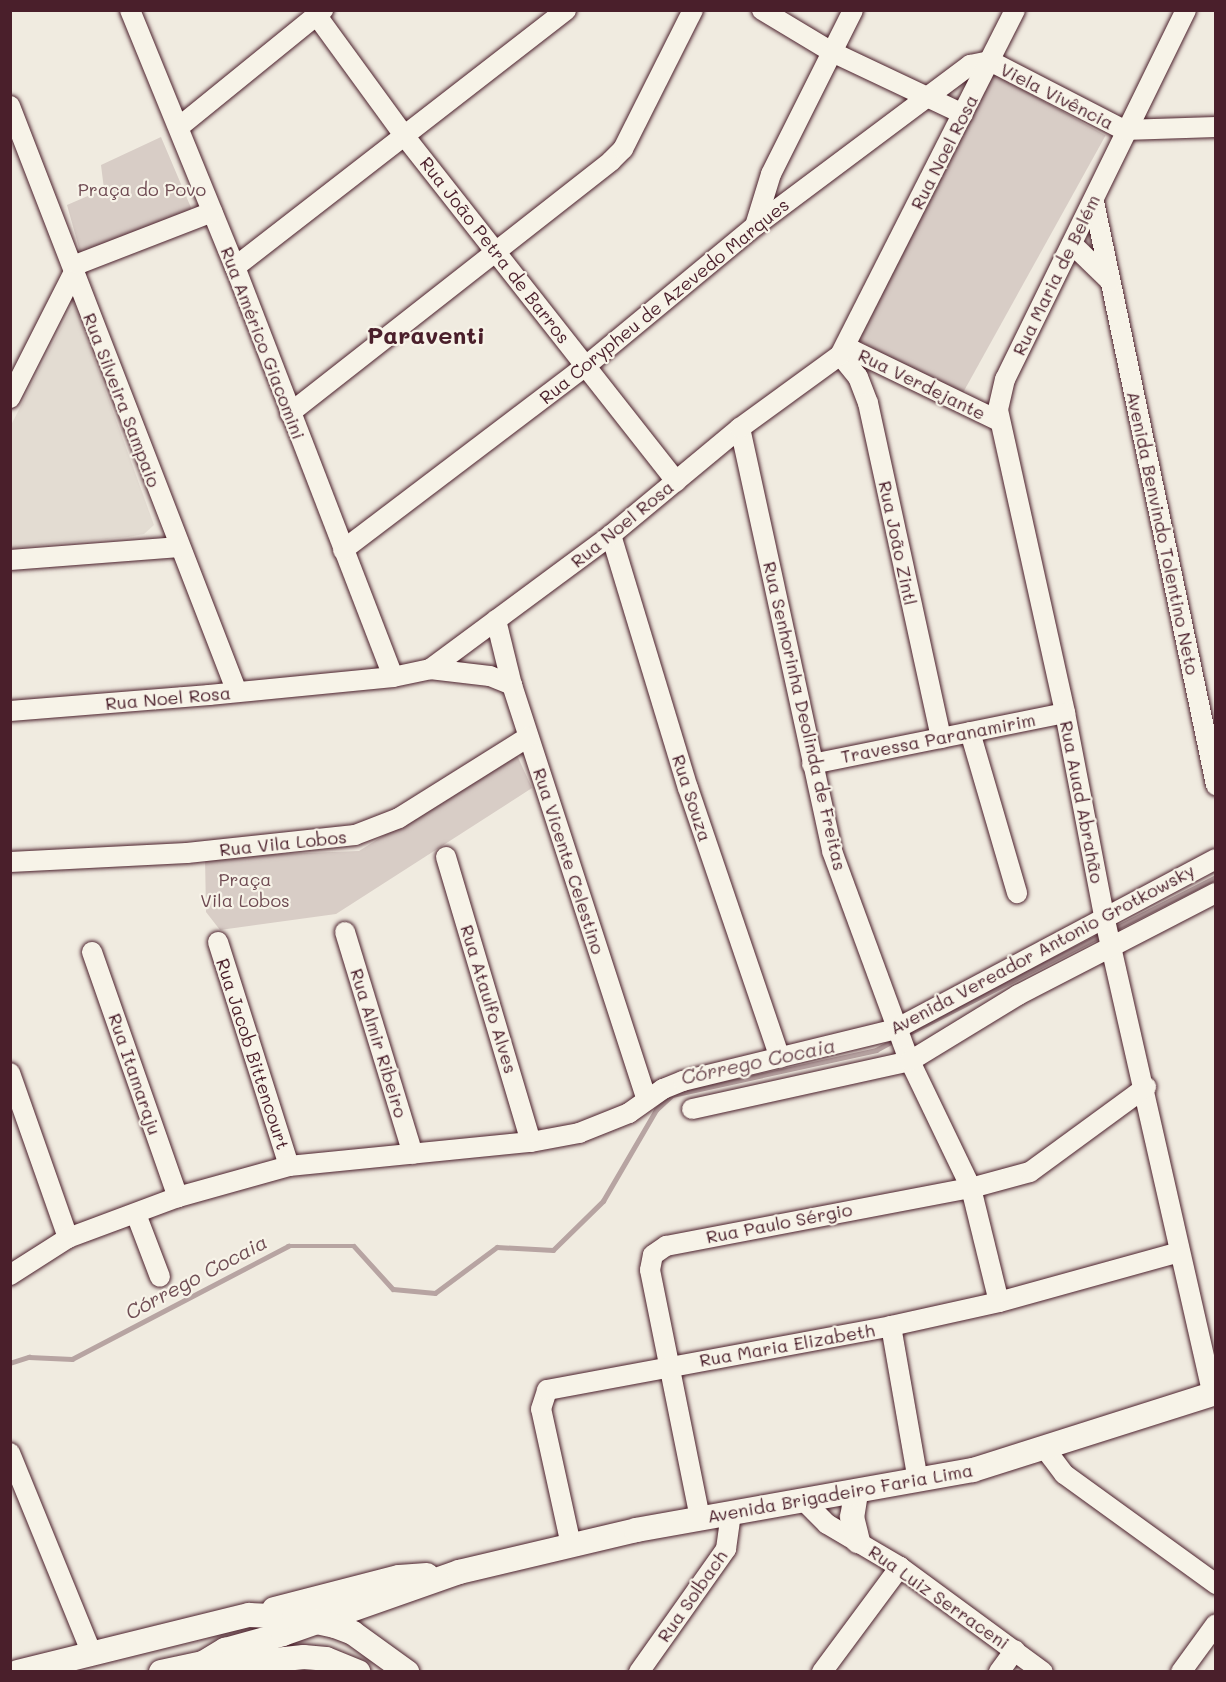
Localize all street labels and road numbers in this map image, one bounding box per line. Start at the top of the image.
street label: Viela Vivência [997,58,1117,134]
street label: Rua Noel Rosa [906,91,982,213]
street label: Rua João Petra de Barros [415,152,575,348]
street label: Rua Maria de Belém [1008,191,1104,359]
street label: Rua Corypheu de Azevedo Marques [535,194,793,408]
street label: Rua Américo Giacomini [216,244,310,442]
street label: Rua Silveira Sampaio [79,310,165,490]
street label: Rua Verdejante [855,344,989,424]
street label: Avenida Benvindo Tolentino Neto [1122,389,1204,677]
street label: Rua Noel Rosa [566,476,678,572]
street label: Rua João Zintl [874,479,922,607]
street label: Rua Senhorinha Deolinda de Freitas [759,559,851,873]
street label: Rua Noel Rosa [104,682,232,714]
street label: Travessa Paranamirim [839,709,1037,767]
street label: Rua Auad Abrahão [1056,719,1108,885]
street label: Rua Souza [668,752,716,844]
street label: Rua Vicente Celestino [529,765,609,957]
street label: Rua Vila Lobos [218,826,348,860]
street label: Avenida Vereador Antonio Grotkowsky [886,859,1198,1039]
street label: Rua Ataulfo Alves [456,922,522,1076]
street label: Rua Jacob Bittencourt [212,956,294,1152]
street label: Rua Almir Ribeiro [346,966,412,1120]
street label: Rua Itamaraju [104,1010,166,1138]
street label: Rua Paulo Sérgio [704,1198,854,1248]
street label: Rua Maria Elizabeth [698,1319,876,1371]
street label: Avenida Brigadeiro Faria Lima [705,1459,975,1527]
street label: Rua Luiz Serraceni [865,1540,1013,1654]
street label: Rua Solbach [652,1546,732,1646]

